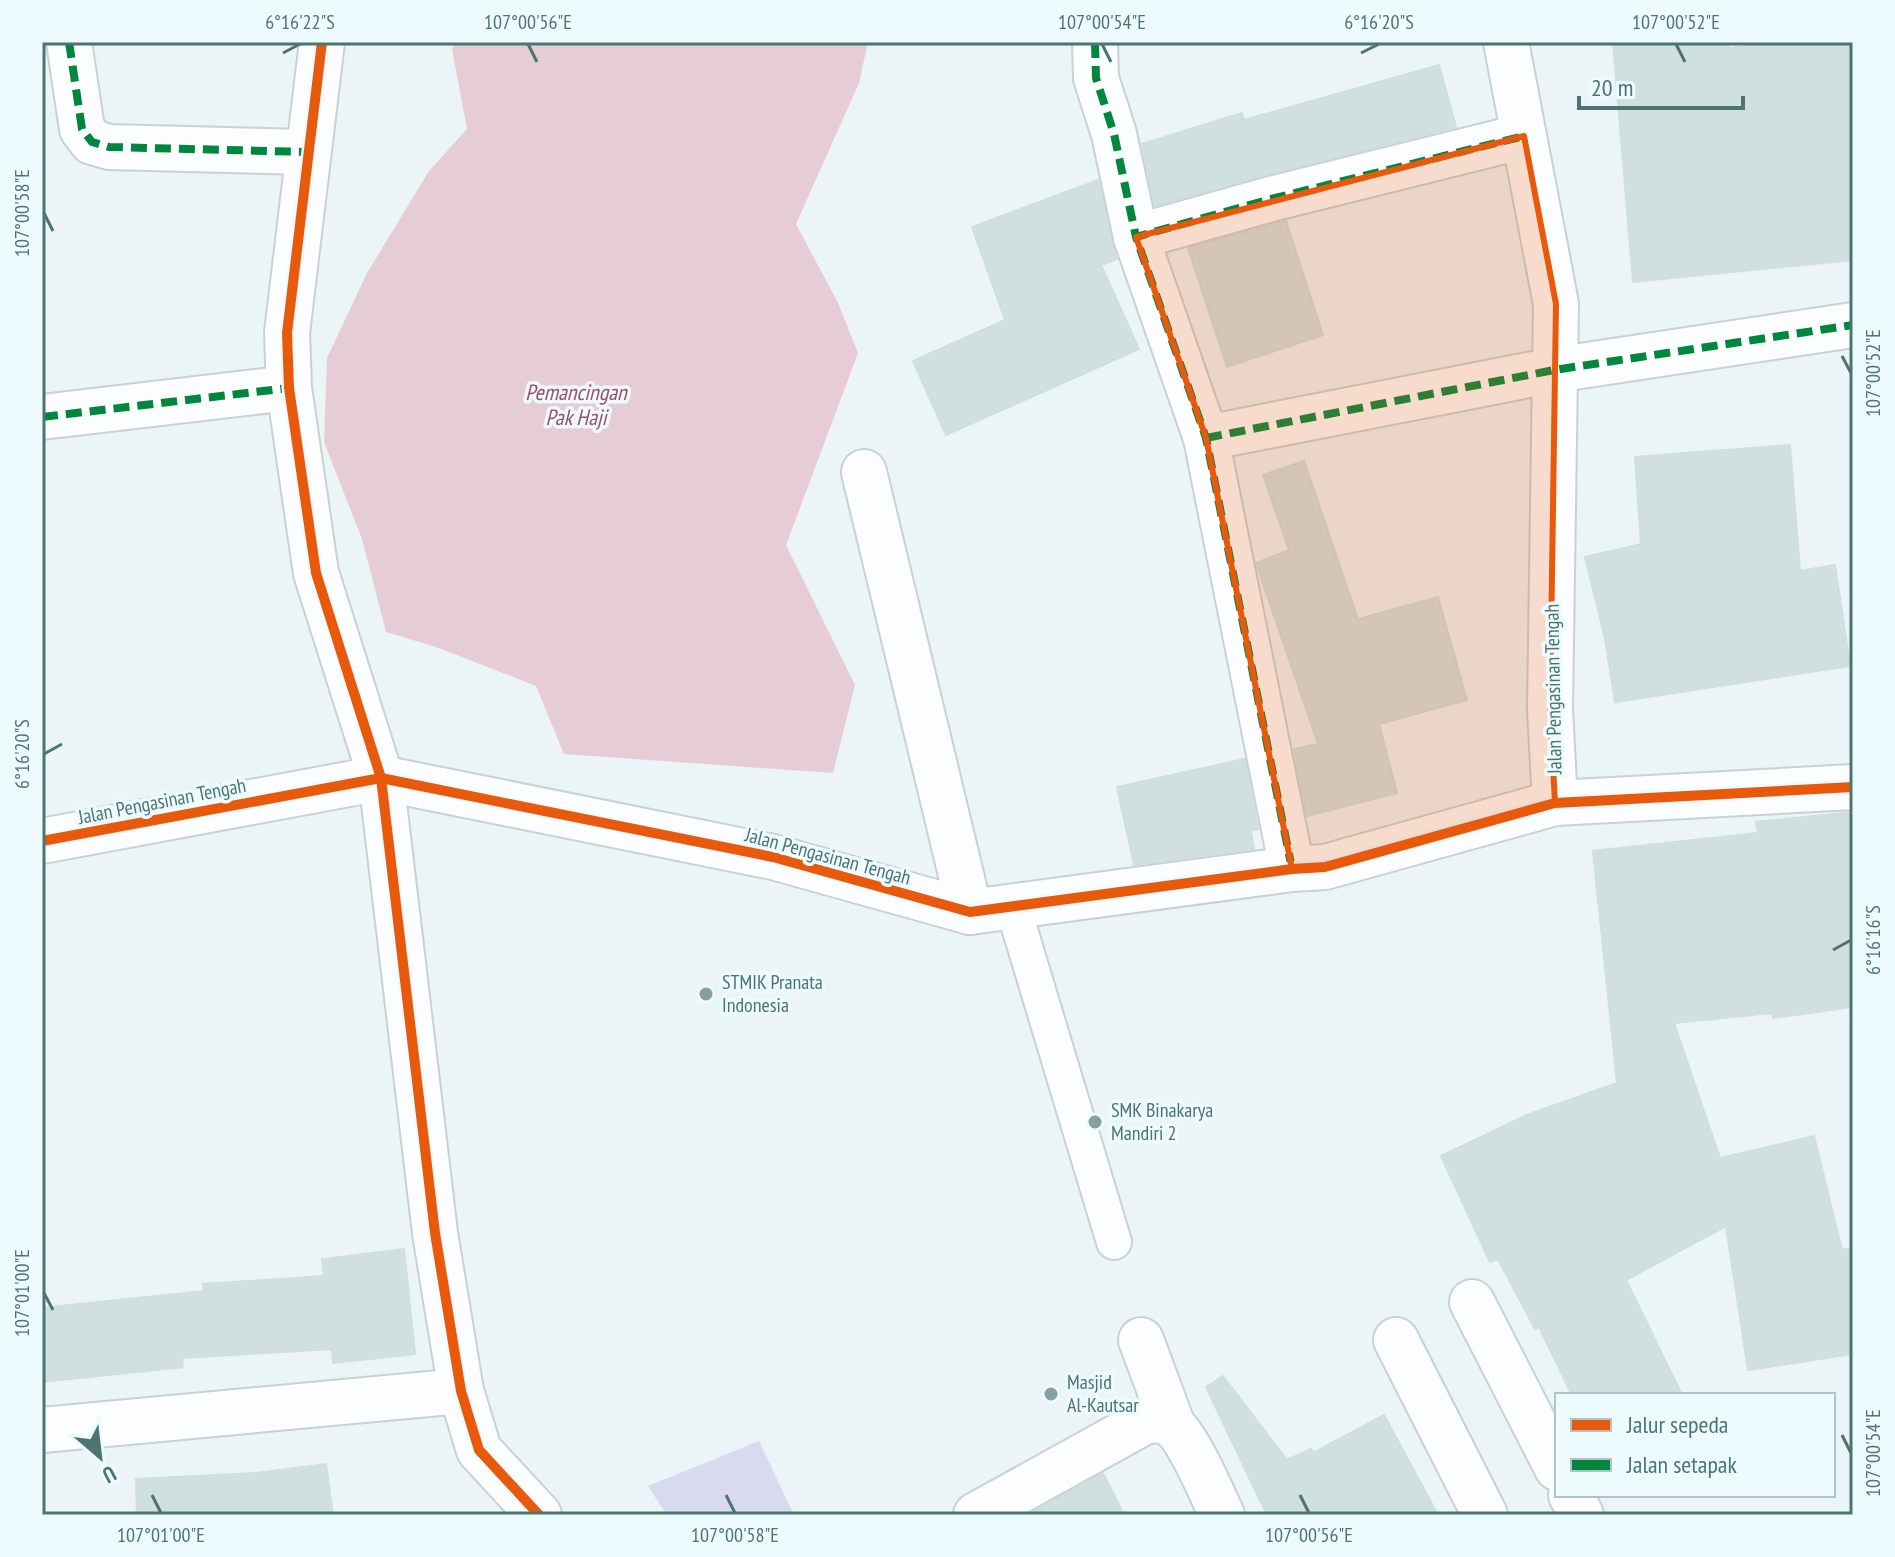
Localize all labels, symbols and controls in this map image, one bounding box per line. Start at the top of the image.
text: 6°16'22"S [265,9,335,35]
text: 107°00'56"E [484,9,572,35]
text: 107°00'54"E [1058,9,1146,35]
text: 6°16'20"S [1344,9,1414,35]
text: 107°00'52"E [1632,9,1720,35]
scale bar [1579,60,1743,110]
text: 20 m [1591,72,1633,103]
text: 107°00'58"E [9,169,35,257]
text: 107°00'52"E [1860,329,1886,417]
water label: Pemancingan Pak Haji [525,378,628,431]
street label: Jalan Pengasinan Tengah [1539,604,1568,775]
text: 6°16'20"S [9,719,35,789]
street label: Jalan Pengasinan Tengah [75,772,248,830]
street label: Jalan Pengasinan Tengah [741,821,914,891]
text: 6°16'16"S [1860,905,1886,975]
place label: STMIK Pranata Indonesia [722,969,823,1018]
marker: STMIK Pranata Indonesia [697,985,715,1003]
place label: SMK Binakarya Mandiri 2 [1111,1097,1213,1146]
marker: SMK Binakarya Mandiri 2 [1086,1113,1104,1131]
text: 107°01'00"E [9,1249,35,1337]
place label: Masjid Al-Kautsar [1067,1369,1139,1418]
marker: Masjid Al-Kautsar [1042,1385,1060,1403]
legend [1555,1393,1835,1497]
text: Jalur sepeda [1626,1409,1728,1440]
text: 107°00'54"E [1860,1409,1886,1497]
north arrow [60,1417,140,1497]
text: Jalan setapak [1626,1449,1737,1480]
text: U [98,1460,121,1490]
text: 107°01'00"E [117,1522,205,1548]
text: 107°00'58"E [691,1522,779,1548]
text: 107°00'56"E [1265,1522,1353,1548]

